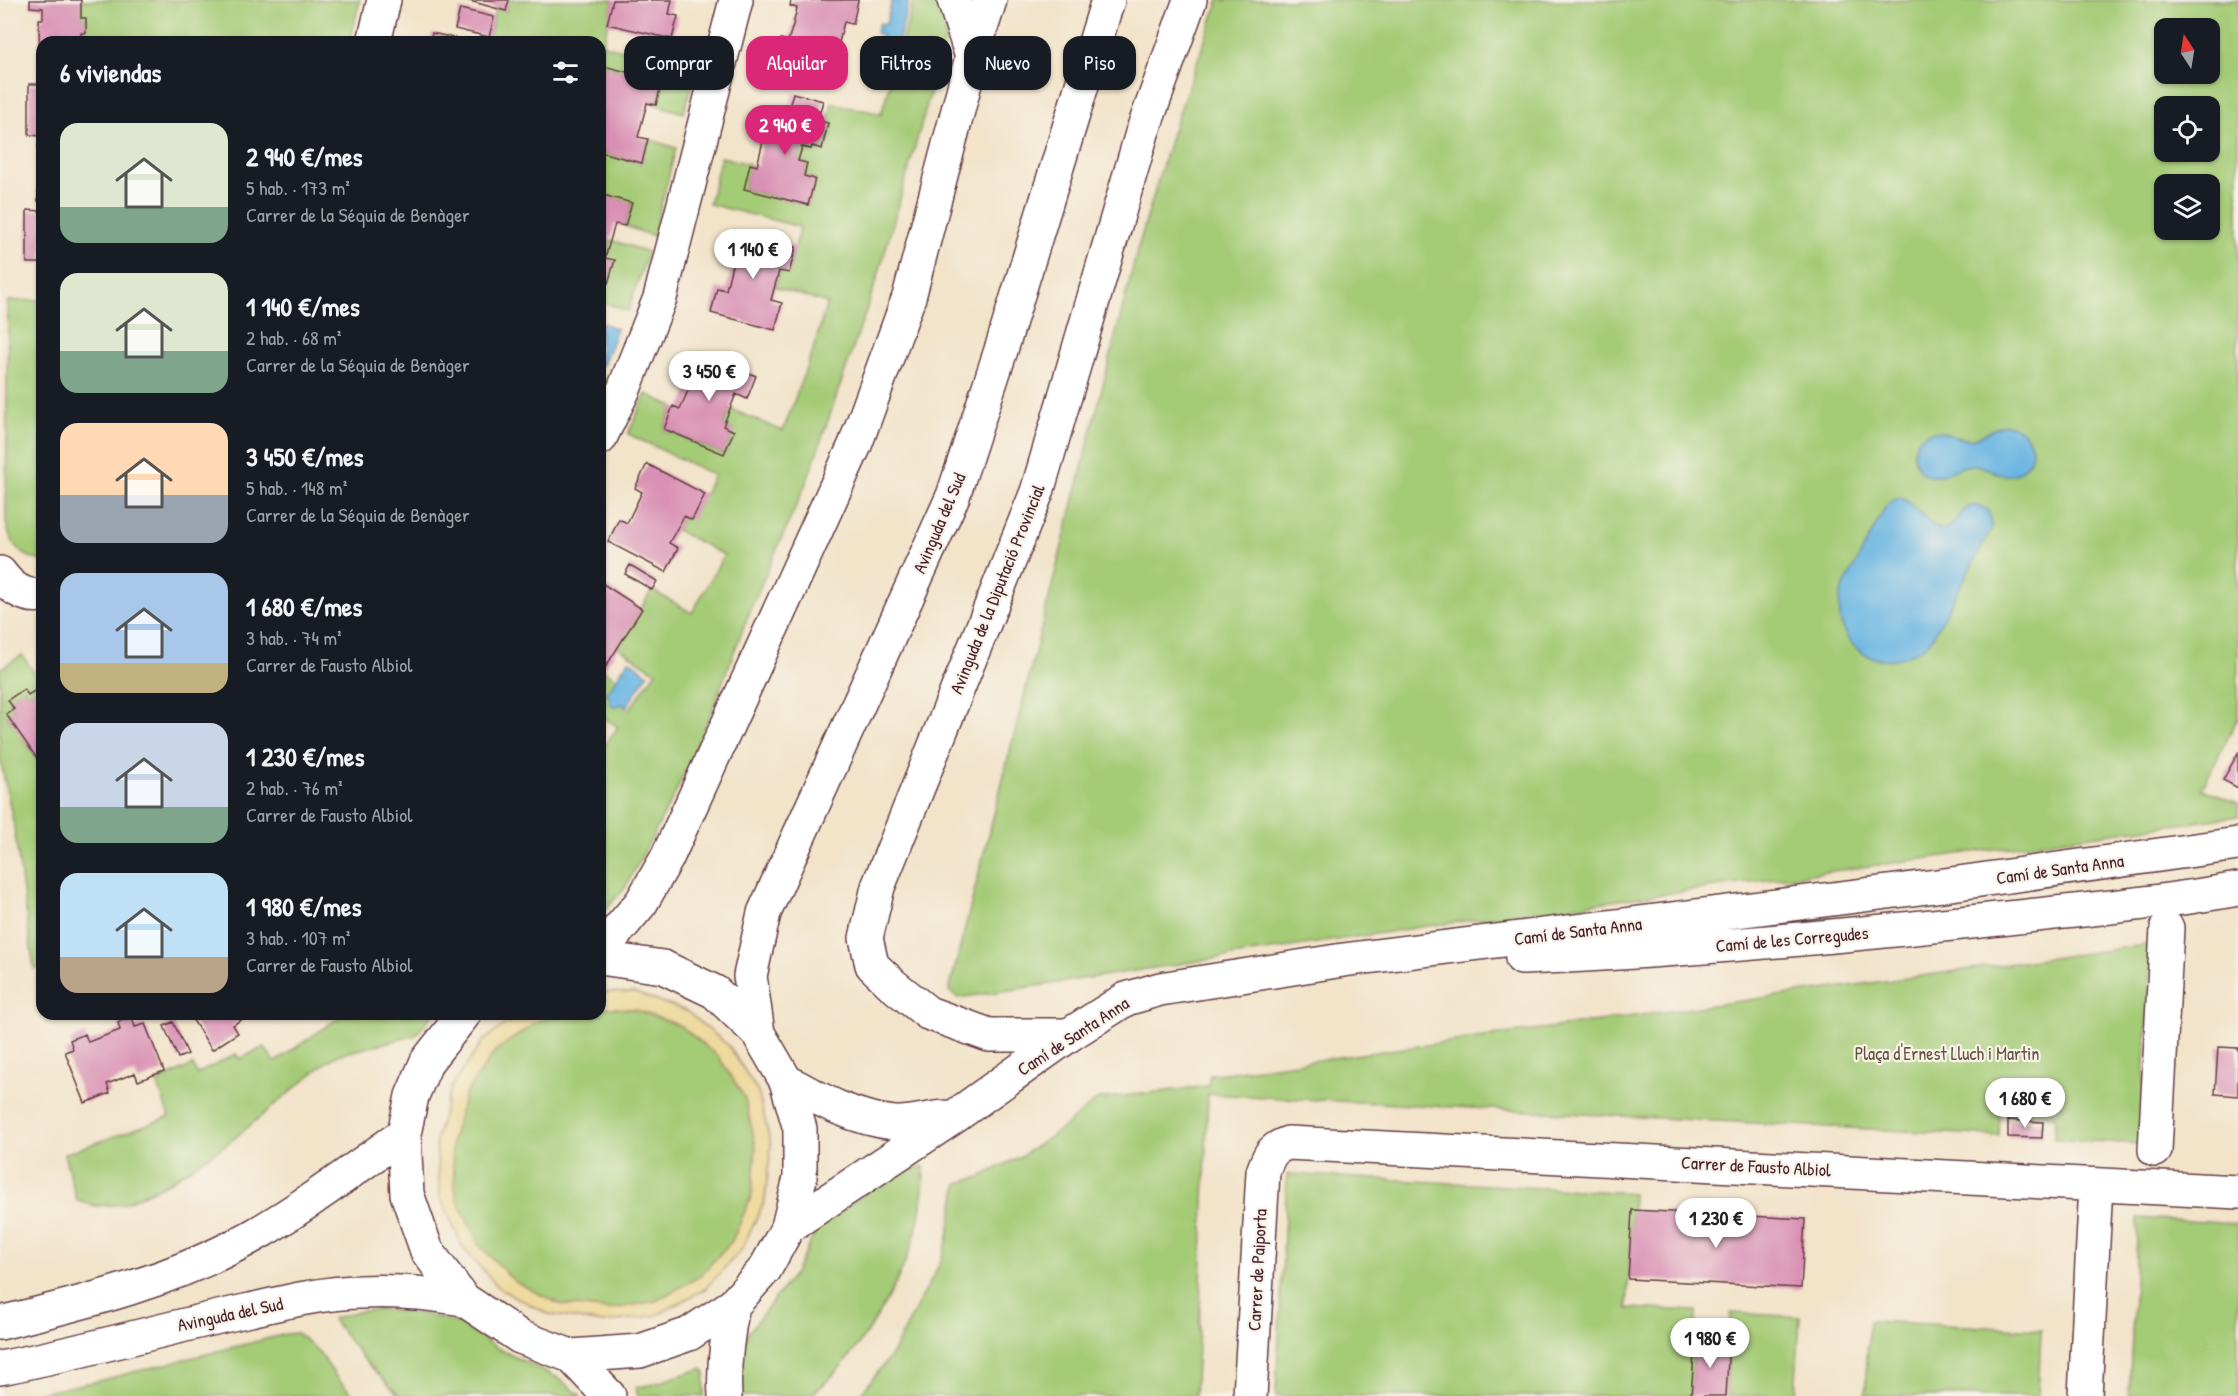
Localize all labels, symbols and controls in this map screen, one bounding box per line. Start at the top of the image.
north arrow [2154,18,2220,84]
map controls [2154,18,2220,240]
chip: Comprar [624,36,734,90]
chip: Alquilar [746,36,848,90]
chip: Filtros [860,36,952,90]
chip: Nuevo [964,36,1051,90]
chip: Piso [1063,36,1136,90]
text: 6 viviendas [60,55,161,90]
icon: filters [549,56,582,89]
button: locate [2154,96,2220,162]
pin: 2 940 € [730,105,840,156]
text: 2 940 € [759,111,811,138]
text: 2 940 €/mes [246,139,363,174]
icon: home [108,147,180,219]
text: 5 hab. · 173 m² [246,174,350,201]
button: layers [2154,174,2220,240]
text: Carrer de la Séquia de Benàger [246,201,470,228]
pin: 1 140 € [698,229,808,280]
text: 1 140 € [728,235,778,262]
text: 1 140 €/mes [246,289,360,324]
icon: home [108,297,180,369]
text: 2 hab. · 68 m² [246,324,341,351]
text: Carrer de la Séquia de Benàger [246,351,470,378]
pin: 3 450 € [654,351,764,402]
text: 3 450 € [683,357,735,384]
text: 3 450 €/mes [246,439,364,474]
icon: home [108,447,180,519]
street label: Avinguda del Sud [907,469,971,577]
text: 5 hab. · 148 m² [246,474,347,501]
street label: Avinguda de la Diputació Provincial [943,480,1051,698]
text: Carrer de la Séquia de Benàger [246,501,470,528]
text: 1 680 €/mes [246,589,362,624]
icon: home [108,597,180,669]
text: 3 hab. · 74 m² [246,624,342,651]
text: Carrer de Fausto Albiol [246,651,413,678]
text: 1 230 €/mes [246,739,364,774]
icon: home [108,747,180,819]
text: 2 hab. · 76 m² [246,774,343,801]
text: Carrer de Fausto Albiol [246,801,413,828]
street label: Camí de Santa Anna [1995,848,2125,890]
text: 1 980 €/mes [246,889,361,924]
icon: home [108,897,180,969]
street label: Camí de Santa Anna [1513,911,1643,951]
street label: Camí de les Corregudes [1715,920,1869,958]
text: 3 hab. · 107 m² [246,924,350,951]
text: Carrer de Fausto Albiol [246,951,413,978]
street label: Camí de Santa Anna [1012,990,1134,1082]
park label: Plaça d'Ernest Lluch i Martin [1855,1041,2039,1066]
pin: 1 680 € [1970,1078,2080,1129]
text: 1 680 € [1999,1084,2051,1111]
street label: Carrer de Fausto Albiol [1680,1150,1832,1182]
pin: 1 230 € [1661,1198,1771,1249]
text: 1 230 € [1689,1204,1743,1231]
street label: Carrer de Paiporta [1241,1208,1273,1332]
street label: Avinguda del Sud [175,1291,285,1337]
pin: 1 980 € [1655,1318,1765,1369]
text: 1 980 € [1684,1324,1736,1351]

